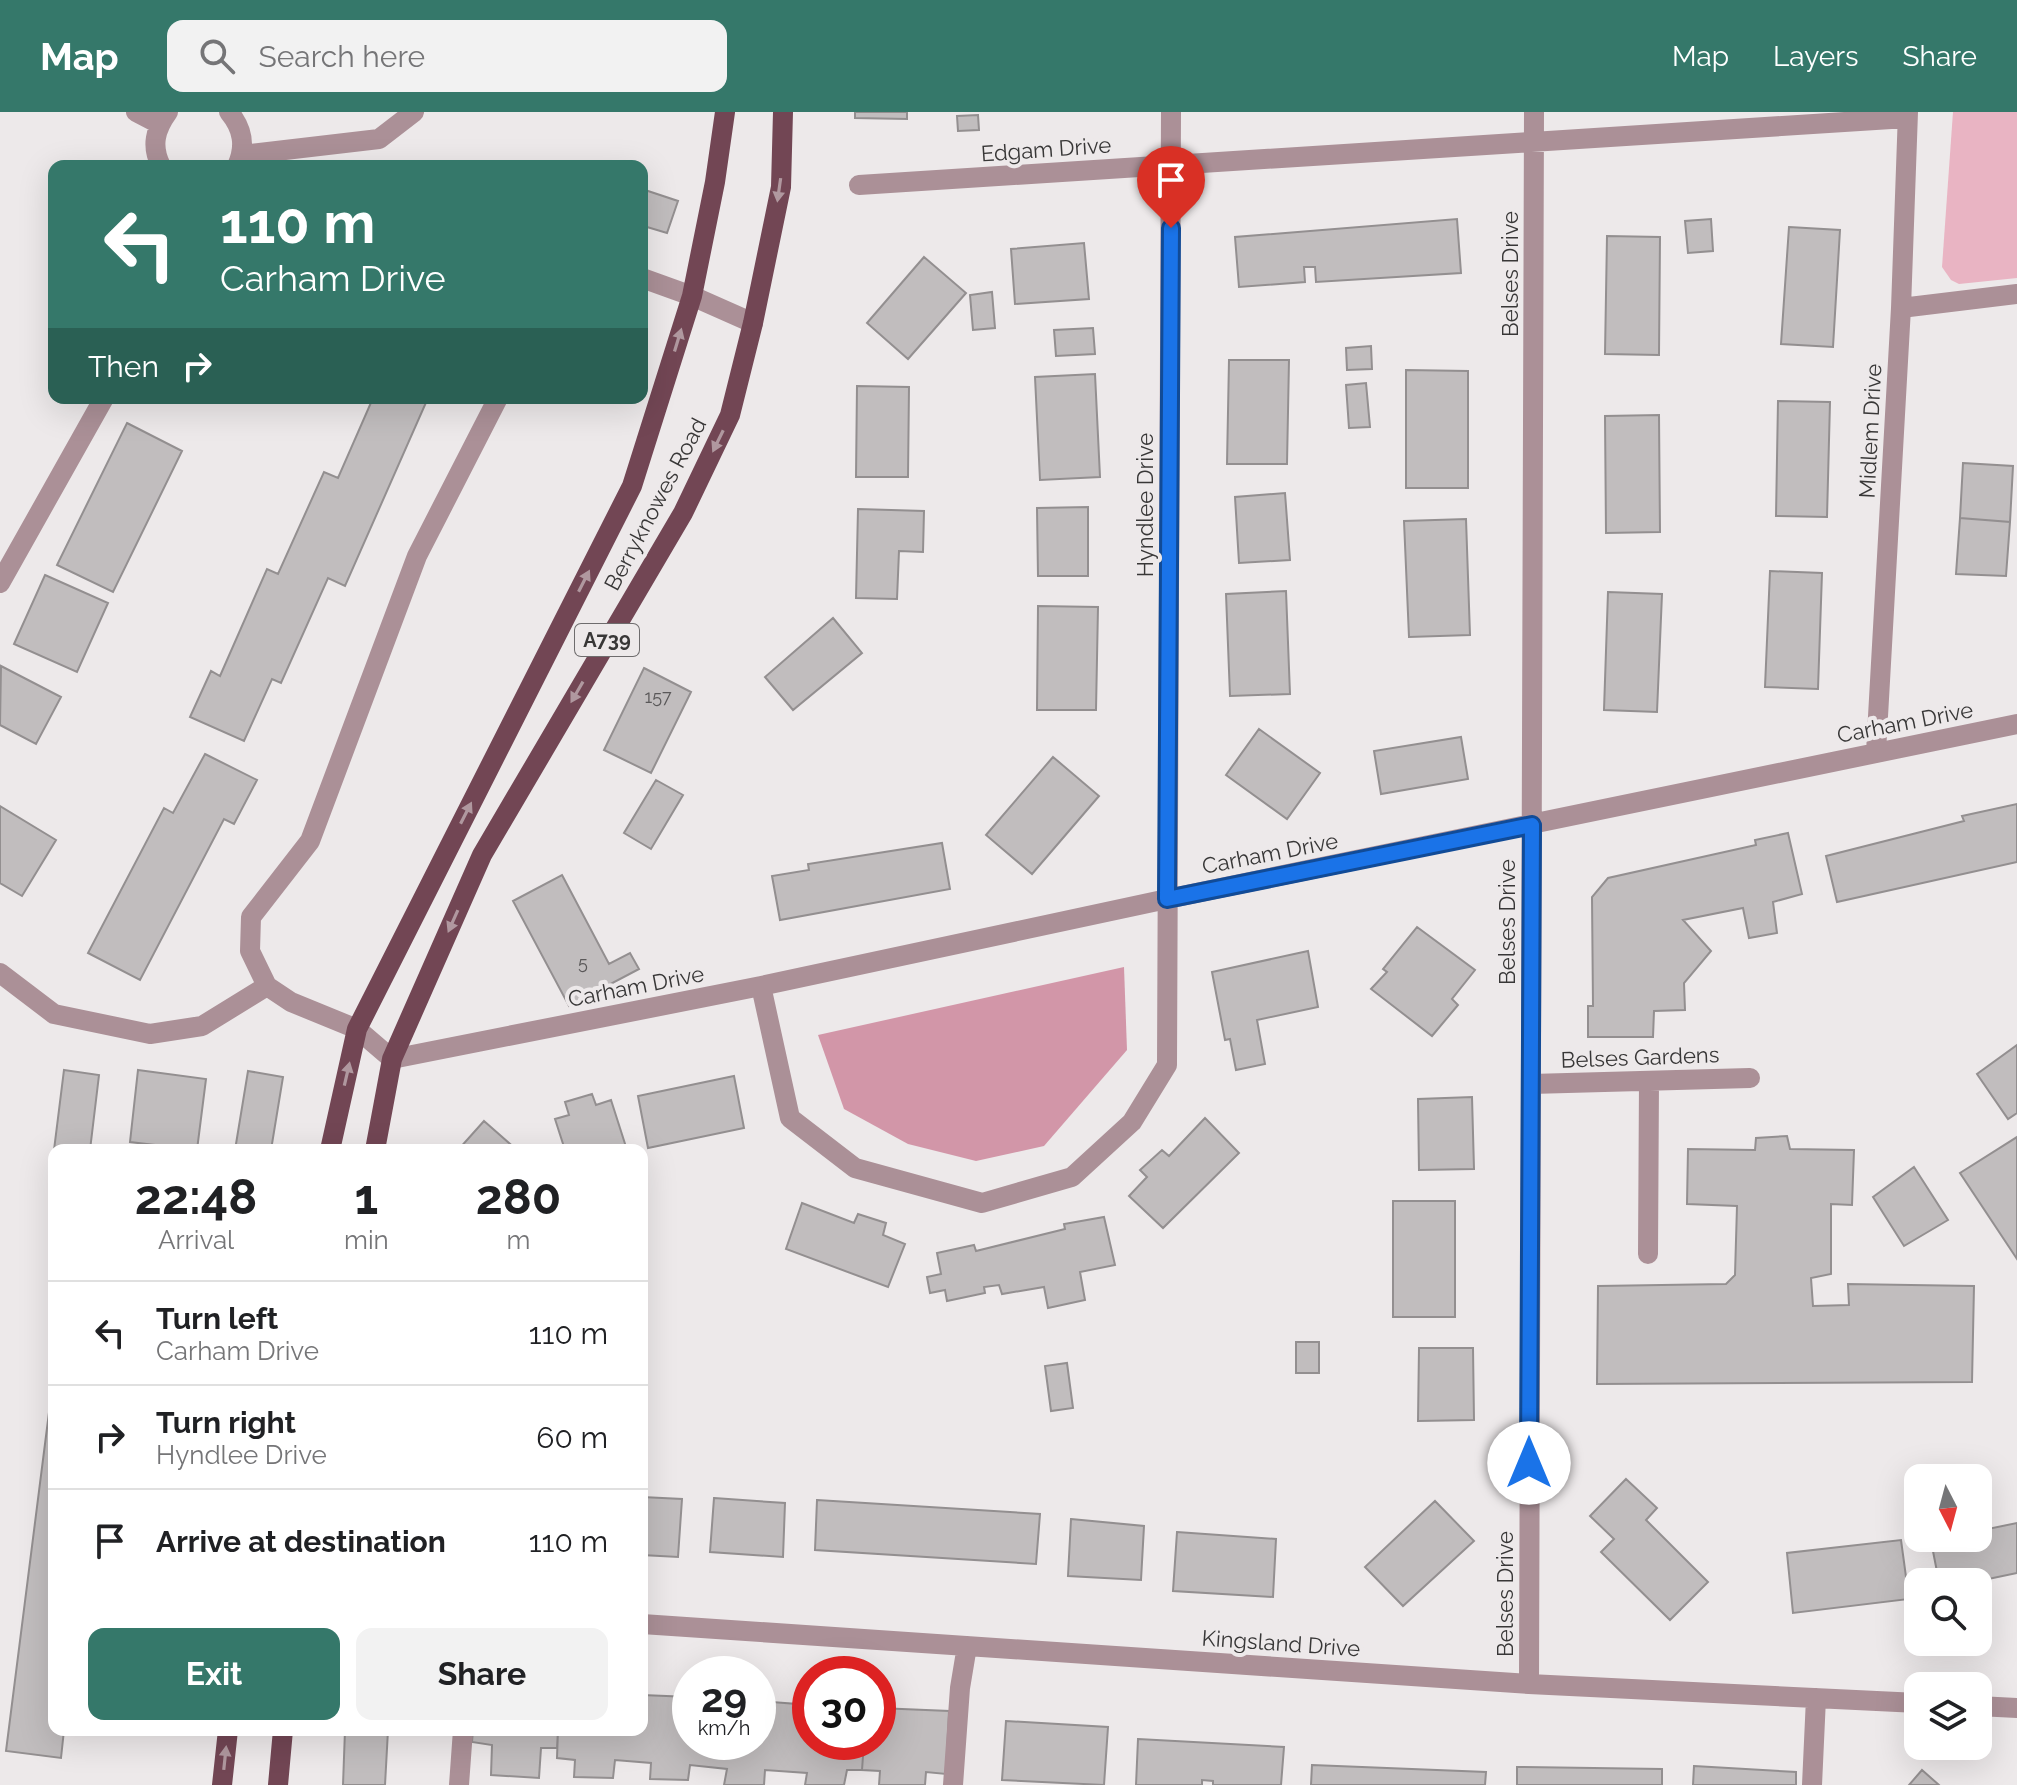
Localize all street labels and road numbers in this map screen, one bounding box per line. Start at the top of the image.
street label: Edgam Drive [980,131,1112,167]
street label: Belses Drive [1497,211,1523,337]
street label: Midlem Drive [1853,363,1887,499]
street label: Berryknowes Road [599,413,711,595]
street label: Hyndlee Drive [1132,433,1158,577]
road number: A739 [575,624,639,656]
street label: Carham Drive [1835,696,1975,748]
street label: Carham Drive [1200,827,1340,879]
street label: Belses Drive [1494,859,1520,985]
street label: Carham Drive [566,960,706,1012]
street label: Belses Gardens [1560,1041,1720,1073]
street label: Belses Drive [1492,1531,1518,1657]
street label: Kingsland Drive [1201,1625,1361,1662]

